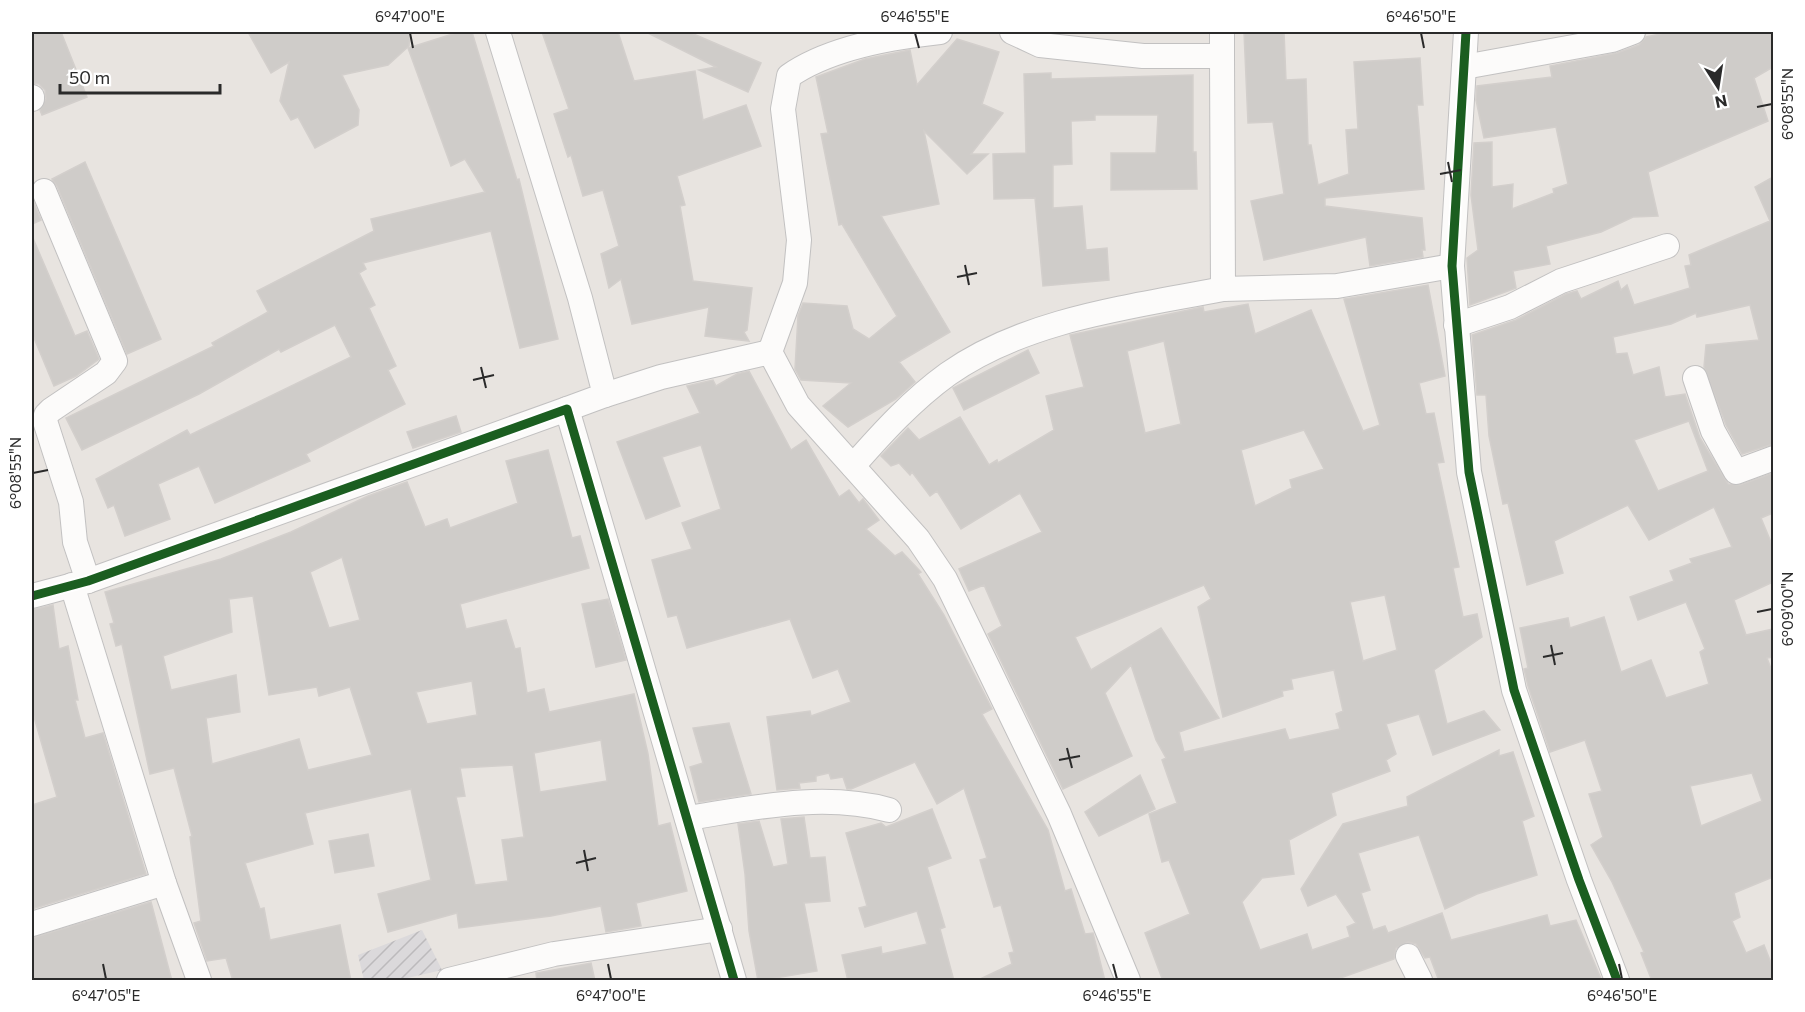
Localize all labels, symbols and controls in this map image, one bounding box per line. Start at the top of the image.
text: 6°47'00"E [375,7,445,25]
text: 6°46'55"E [881,7,950,25]
text: 6°46'50"E [1386,7,1456,25]
scale bar [60,57,220,95]
north arrow [1688,57,1748,117]
text: 50 m [69,66,110,88]
text: 6°08'55"N [1778,68,1796,140]
text: N [1713,92,1729,113]
text: 6°08'55"N [6,437,24,509]
text: 6°09'00"N [1778,572,1796,646]
text: 6°47'05"E [72,986,140,1004]
text: 6°47'00"E [576,986,646,1004]
text: 6°46'55"E [1083,986,1152,1004]
text: 6°46'50"E [1587,986,1657,1004]

